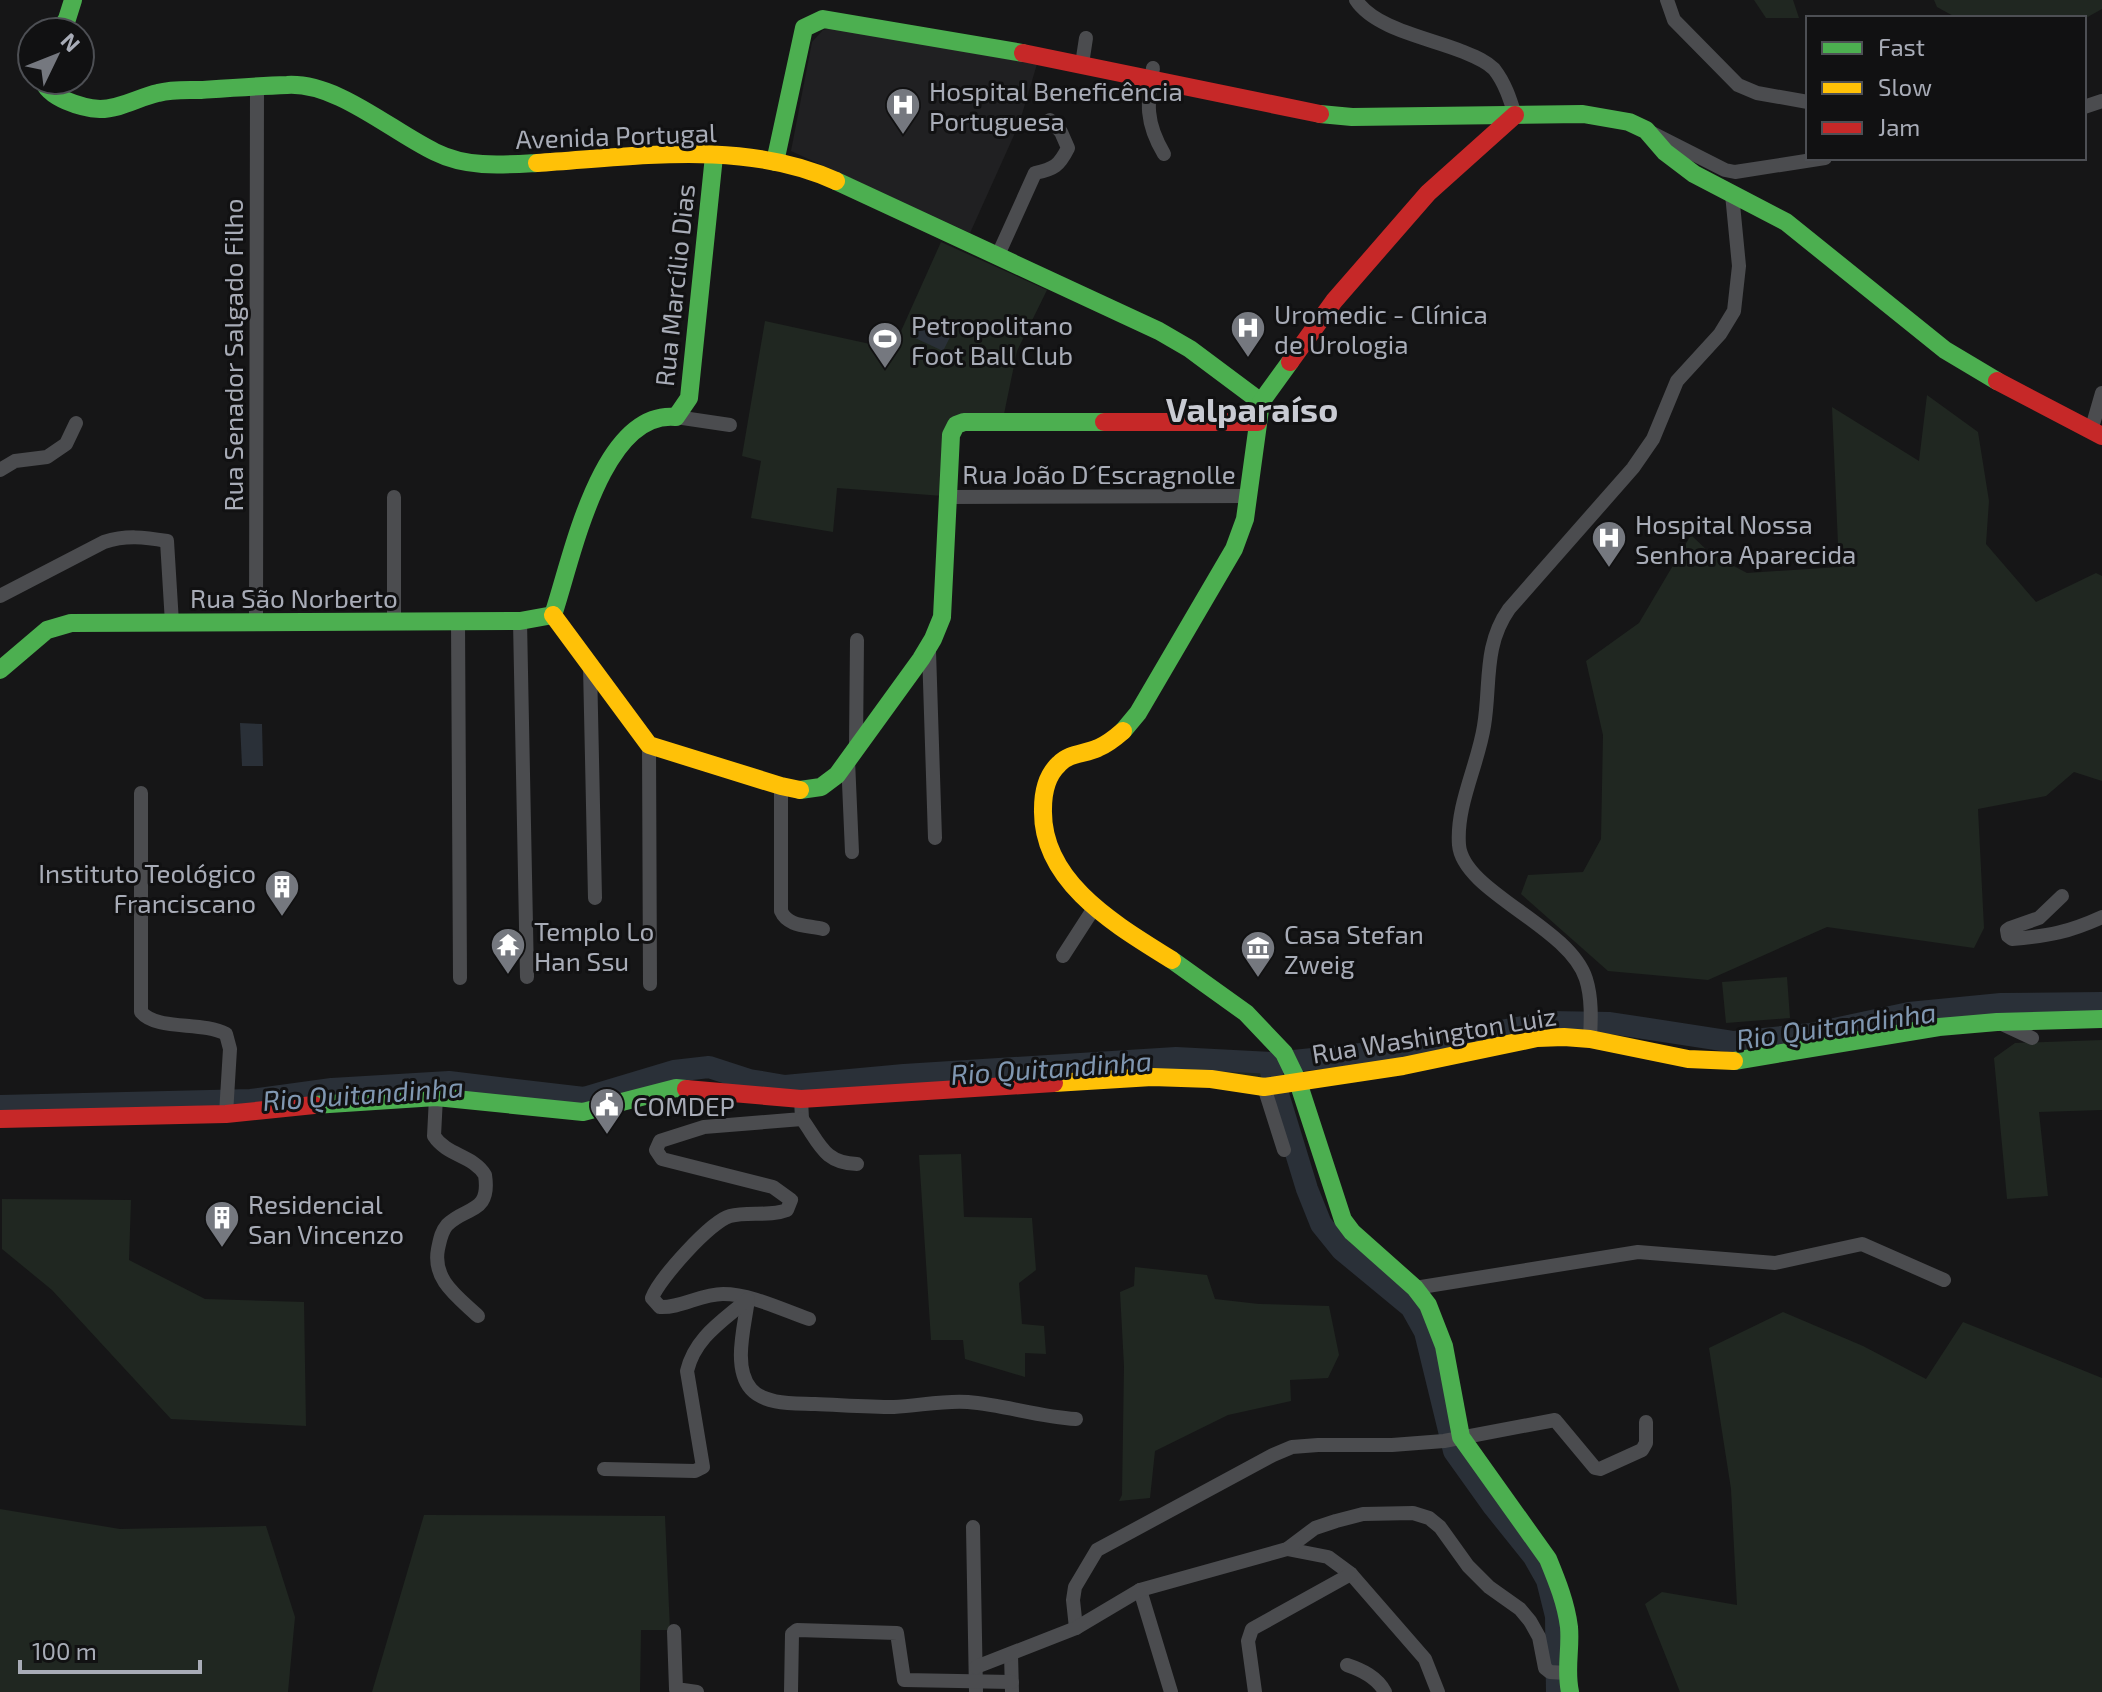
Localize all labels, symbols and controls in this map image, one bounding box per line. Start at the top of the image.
north arrow [16,16,96,96]
legend [1806,16,2086,160]
text: N [56,27,86,56]
text: Fast [1878,32,1925,61]
text: Slow [1878,72,1932,101]
place label: Hospital Beneficência Portuguesa [929,75,1183,136]
hospital icon: Hospital Beneficência Portuguesa [884,86,922,136]
text: Jam [1878,112,1920,141]
street label: Avenida Portugal [515,116,717,154]
street label: Rua Marcílio Dias [648,182,700,388]
street label: Rua Senador Salgado Filho [217,199,248,512]
place label: Uromedic - Clínica de Urologia [1274,298,1488,359]
place label: Petropolitano Foot Ball Club [911,309,1073,370]
hospital icon: Uromedic - Clínica de Urologia [1229,309,1267,359]
sports icon: Petropolitano Foot Ball Club [866,320,904,370]
district label: Valparaíso [1166,388,1338,429]
street label: Rua João D´Escragnolle [962,458,1236,489]
place label: Hospital Nossa Senhora Aparecida [1635,508,1856,569]
hospital icon: Hospital Nossa Senhora Aparecida [1590,519,1628,569]
street label: Rua São Norberto [190,582,398,613]
place label: Instituto Teológico Franciscano [38,857,256,918]
building icon: Instituto Teológico Franciscano [263,868,301,918]
place label: Templo Lo Han Ssu [534,915,654,976]
place label: Casa Stefan Zweig [1284,918,1424,979]
temple icon: Templo Lo Han Ssu [489,926,527,976]
museum icon: Casa Stefan Zweig [1239,929,1277,979]
water label: Rio Quitandinha [1734,994,1938,1056]
street label: Rua Washington Luiz [1310,999,1558,1069]
water label: Rio Quitandinha [949,1043,1153,1091]
water label: Rio Quitandinha [261,1069,465,1117]
public building icon: COMDEP [588,1086,626,1136]
place label: COMDEP [633,1090,735,1121]
place label: Residencial San Vincenzo [248,1188,404,1249]
building icon: Residencial San Vincenzo [203,1199,241,1249]
scale bar [20,1624,200,1674]
text: 100 m [32,1636,97,1665]

